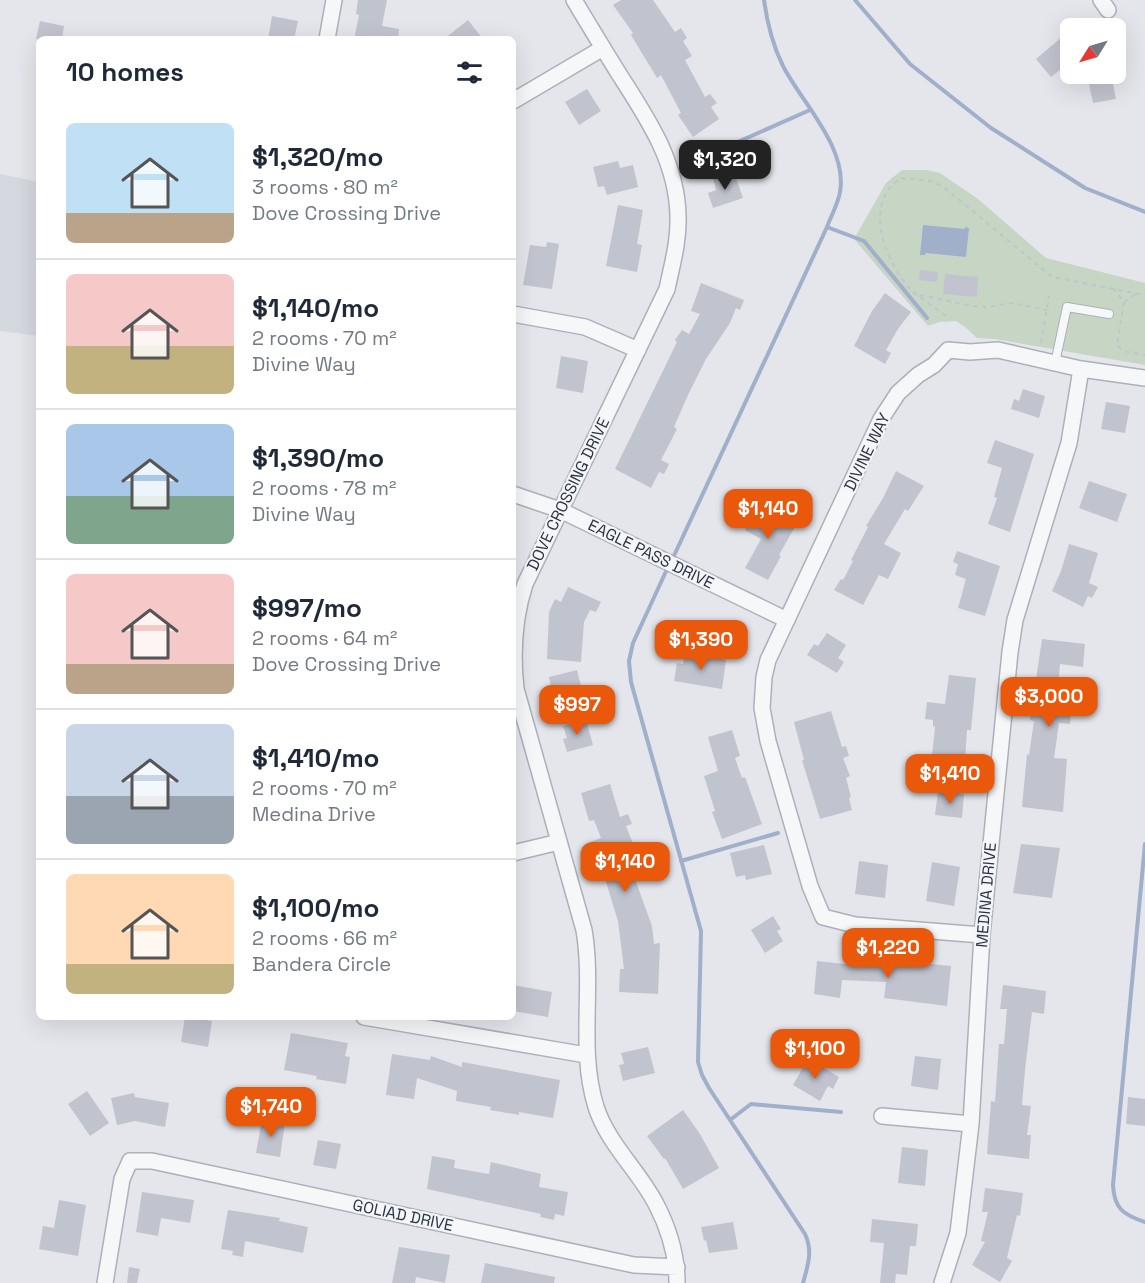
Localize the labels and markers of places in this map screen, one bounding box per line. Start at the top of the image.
pin: $1,320 [676,140,774,191]
pin: $1,140 [719,489,817,540]
pin: $1,390 [652,620,750,671]
pin: $3,000 [1000,677,1098,728]
pin: $997 [541,685,613,736]
pin: $1,410 [901,754,999,805]
pin: $1,140 [576,842,674,893]
pin: $1,220 [839,928,937,979]
pin: $1,100 [766,1029,864,1080]
pin: $1,740 [222,1087,320,1138]

